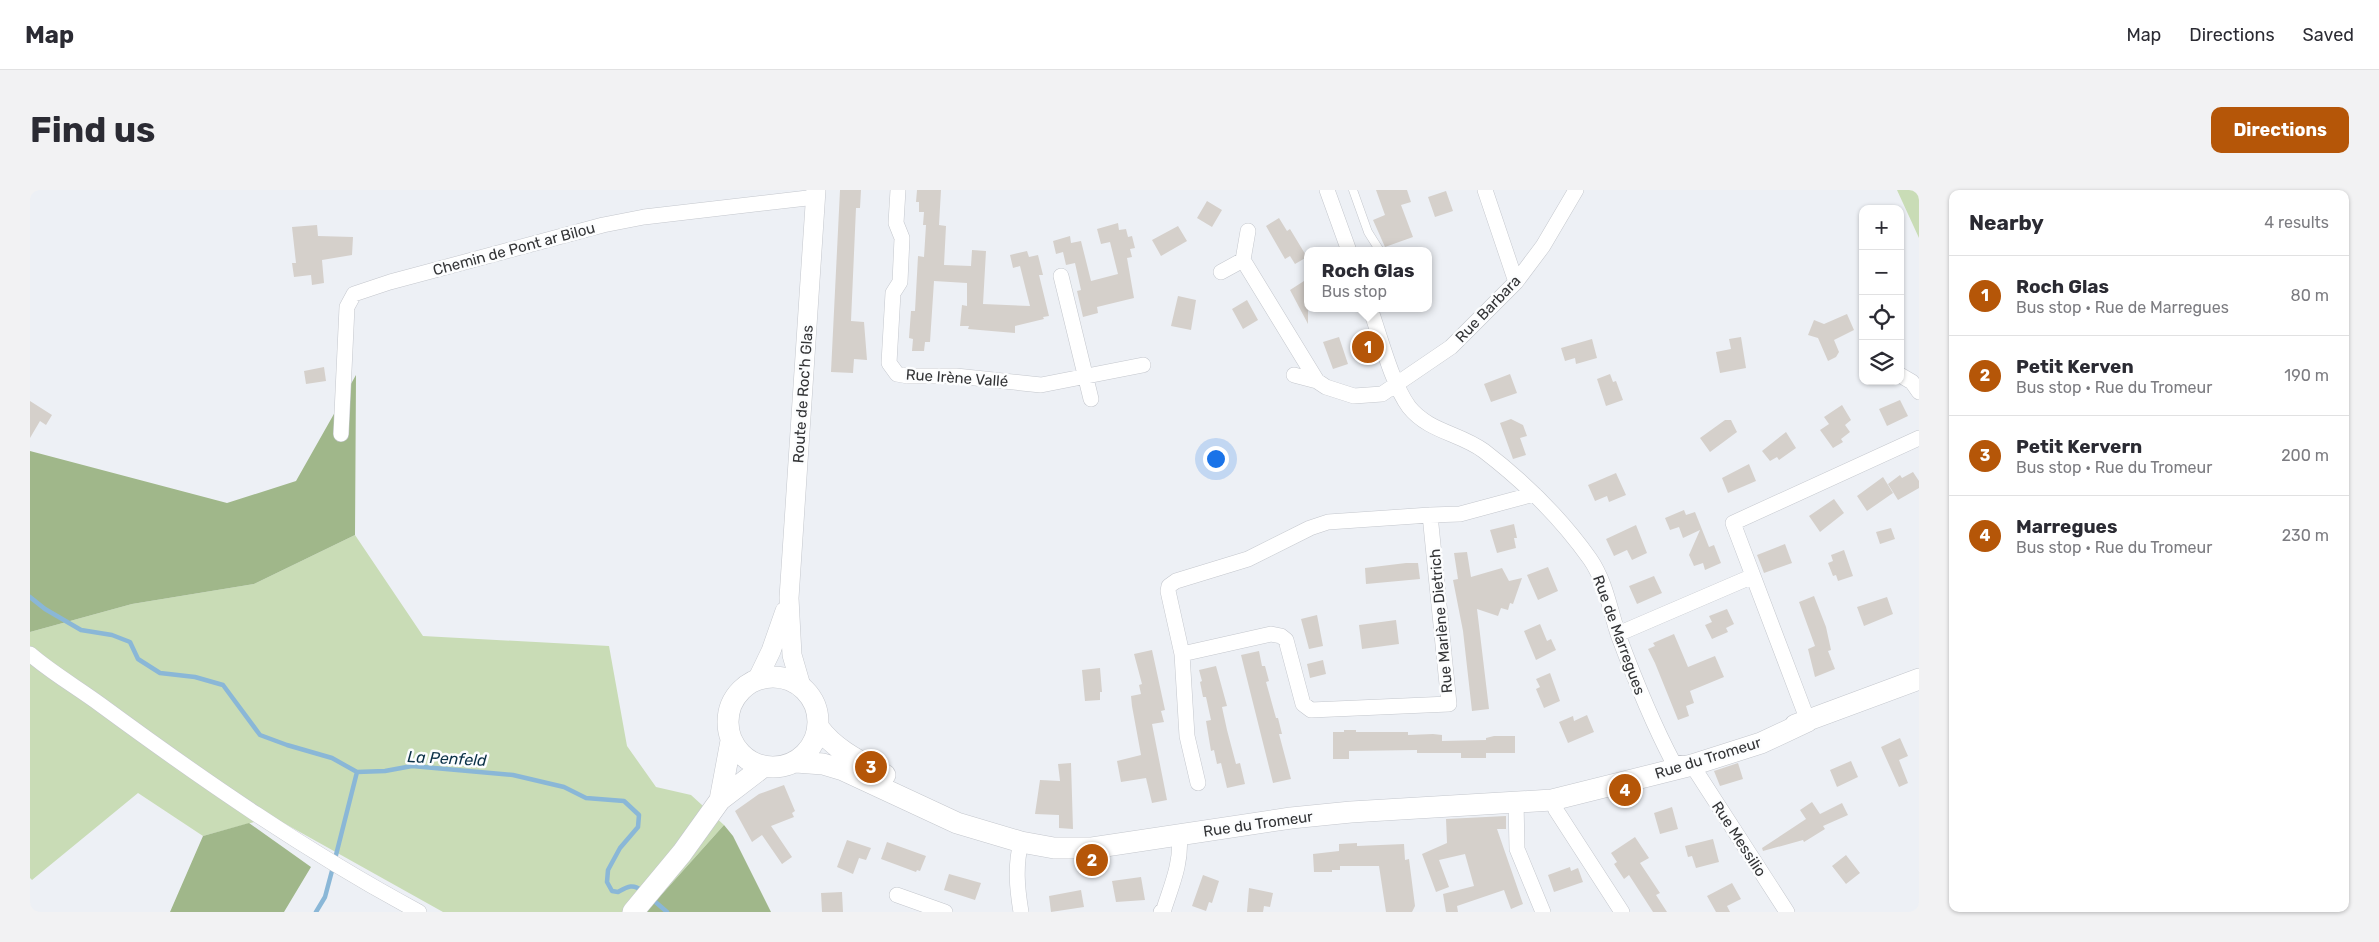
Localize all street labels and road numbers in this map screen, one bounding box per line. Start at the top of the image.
street label: Chemin de Pont ar Bilou [431,219,597,279]
street label: Rue Barbara [1452,272,1524,346]
street label: Route de Roc'h Glas [789,324,817,464]
street label: Rue Irène Vallé [905,365,1009,391]
street label: Rue Marlène Dietrich [1426,548,1456,694]
street label: Rue de Marregues [1589,573,1649,698]
street label: Rue du Tromeur [1653,733,1764,783]
street label: Rue Messilio [1708,798,1770,880]
street label: Rue du Tromeur [1202,807,1314,841]

